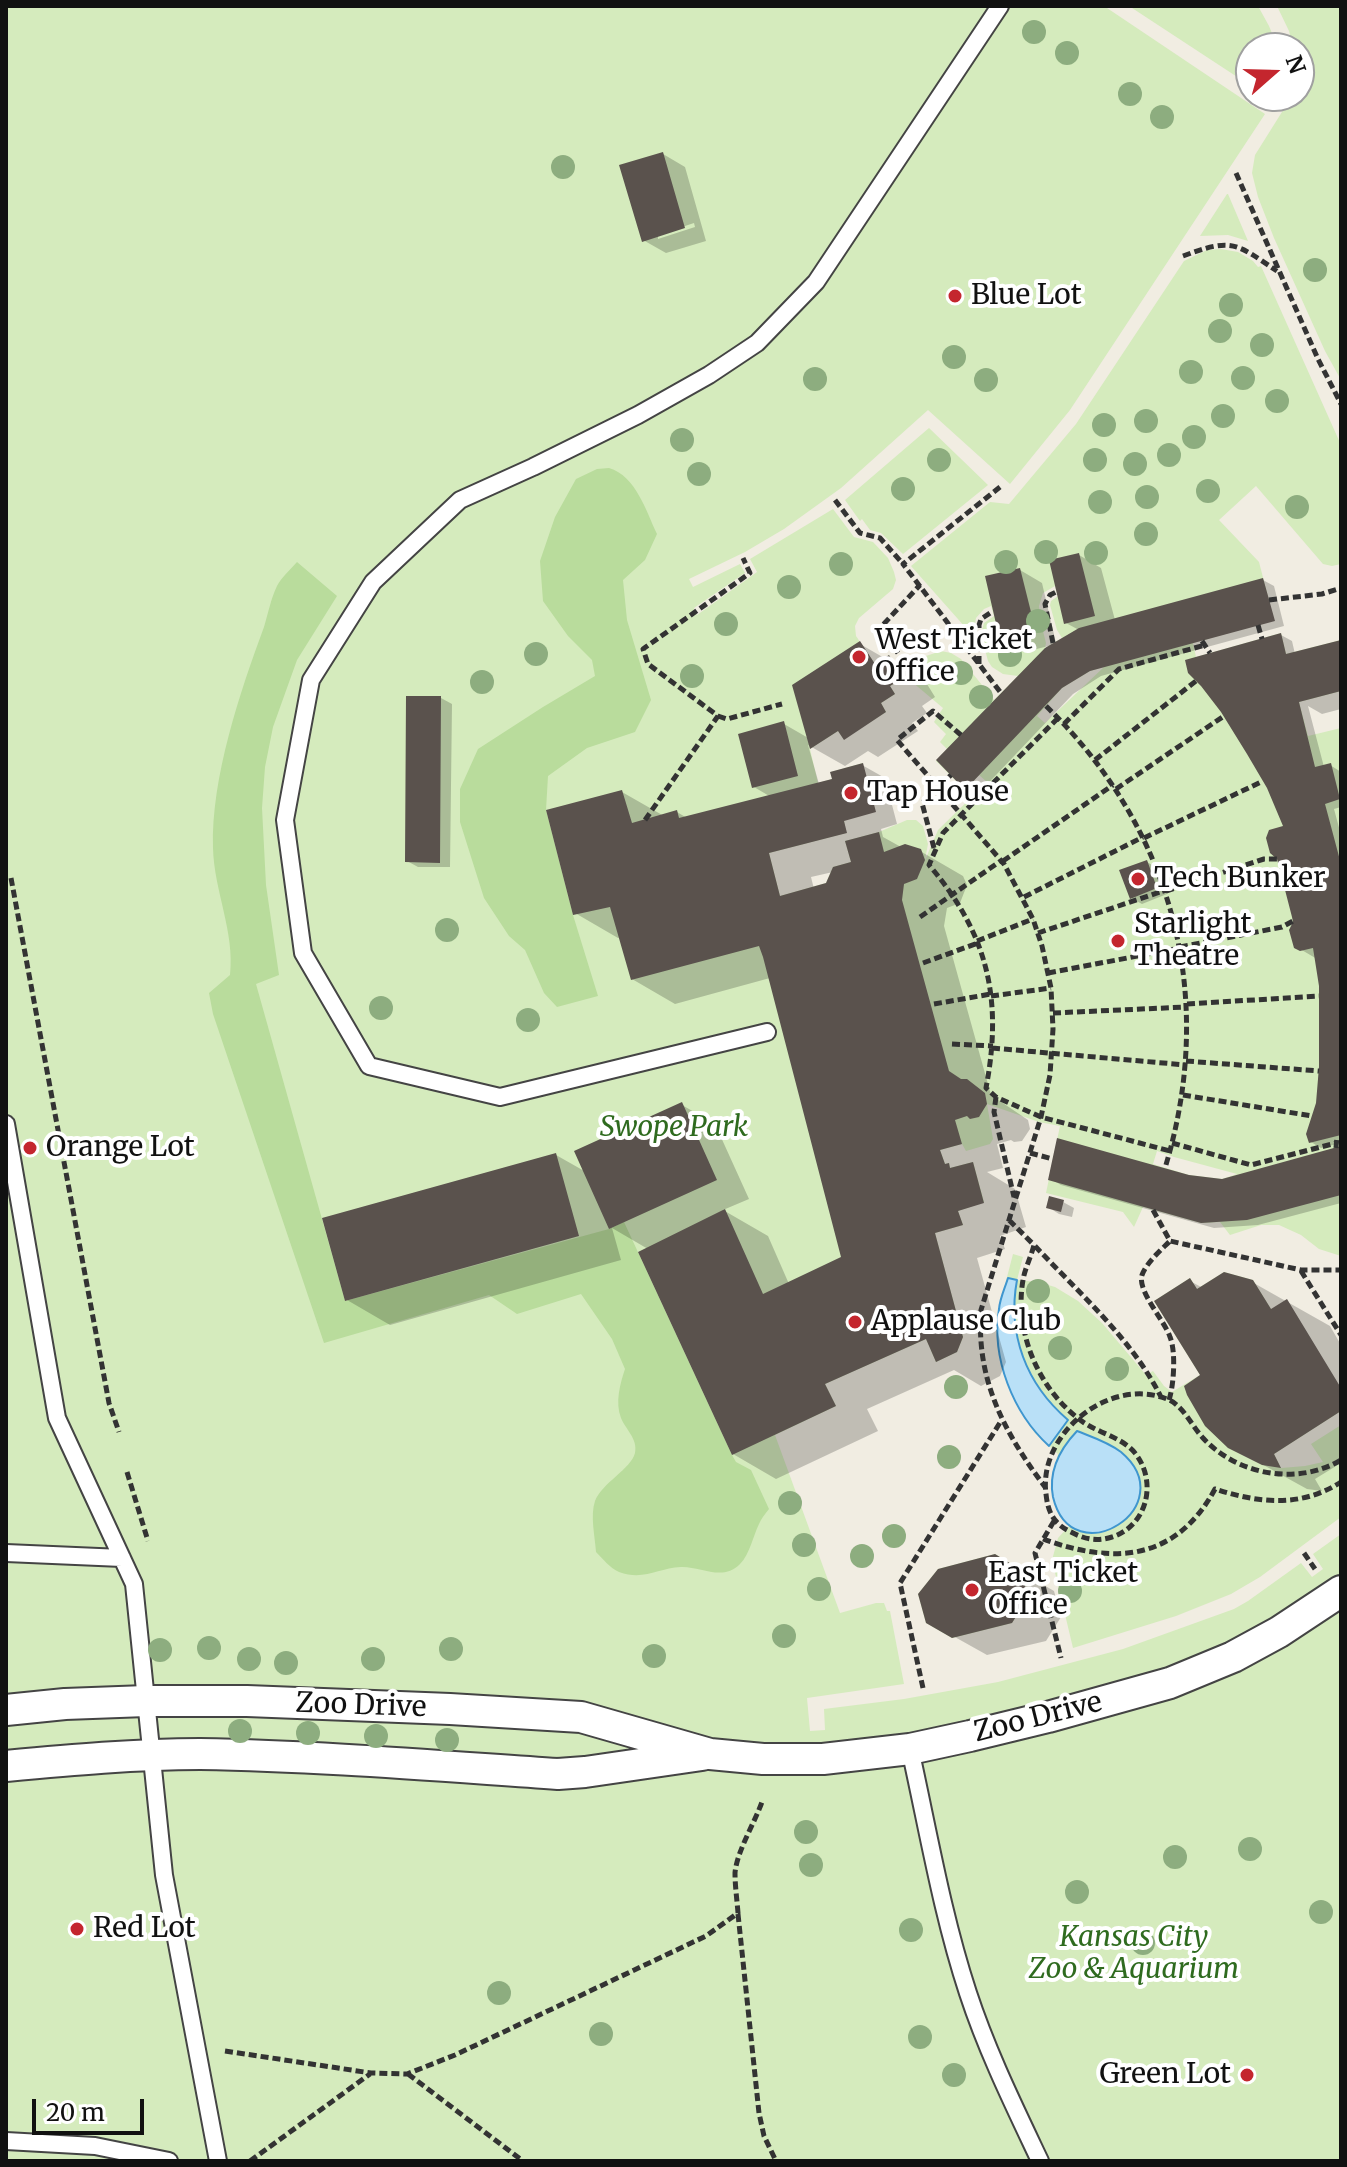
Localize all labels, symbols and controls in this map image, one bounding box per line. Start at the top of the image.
north arrow [1235,32,1315,112]
text: N [1280,52,1312,77]
place label: Blue Lot [971,279,1082,313]
marker: Blue Lot [946,287,964,305]
place label: West Ticket Office [875,624,1033,690]
marker: West Ticket Office [850,648,868,666]
place label: Tap House [867,776,1009,810]
marker: Tap House [842,784,860,802]
place label: Tech Bunker [1154,862,1326,896]
marker: Tech Bunker [1129,870,1147,888]
place label: Starlight Theatre [1134,908,1251,974]
marker: Starlight Theatre [1109,932,1127,950]
park label: Swope Park [600,1111,748,1145]
place label: Orange Lot [46,1131,195,1165]
marker: Orange Lot [21,1139,39,1157]
place label: Applause Club [871,1305,1061,1339]
marker: Applause Club [846,1313,864,1331]
place label: East Ticket Office [988,1557,1138,1623]
marker: East Ticket Office [963,1581,981,1599]
street label: Zoo Drive [970,1686,1106,1750]
street label: Zoo Drive [295,1687,427,1725]
place label: Red Lot [93,1912,196,1946]
marker: Red Lot [68,1920,86,1938]
park label: Kansas City Zoo & Aquarium [1029,1921,1239,1987]
place label: Green Lot [1099,2058,1231,2092]
marker: Green Lot [1238,2066,1256,2084]
scale bar [36,2083,148,2133]
text: 20 m [46,2097,105,2128]

